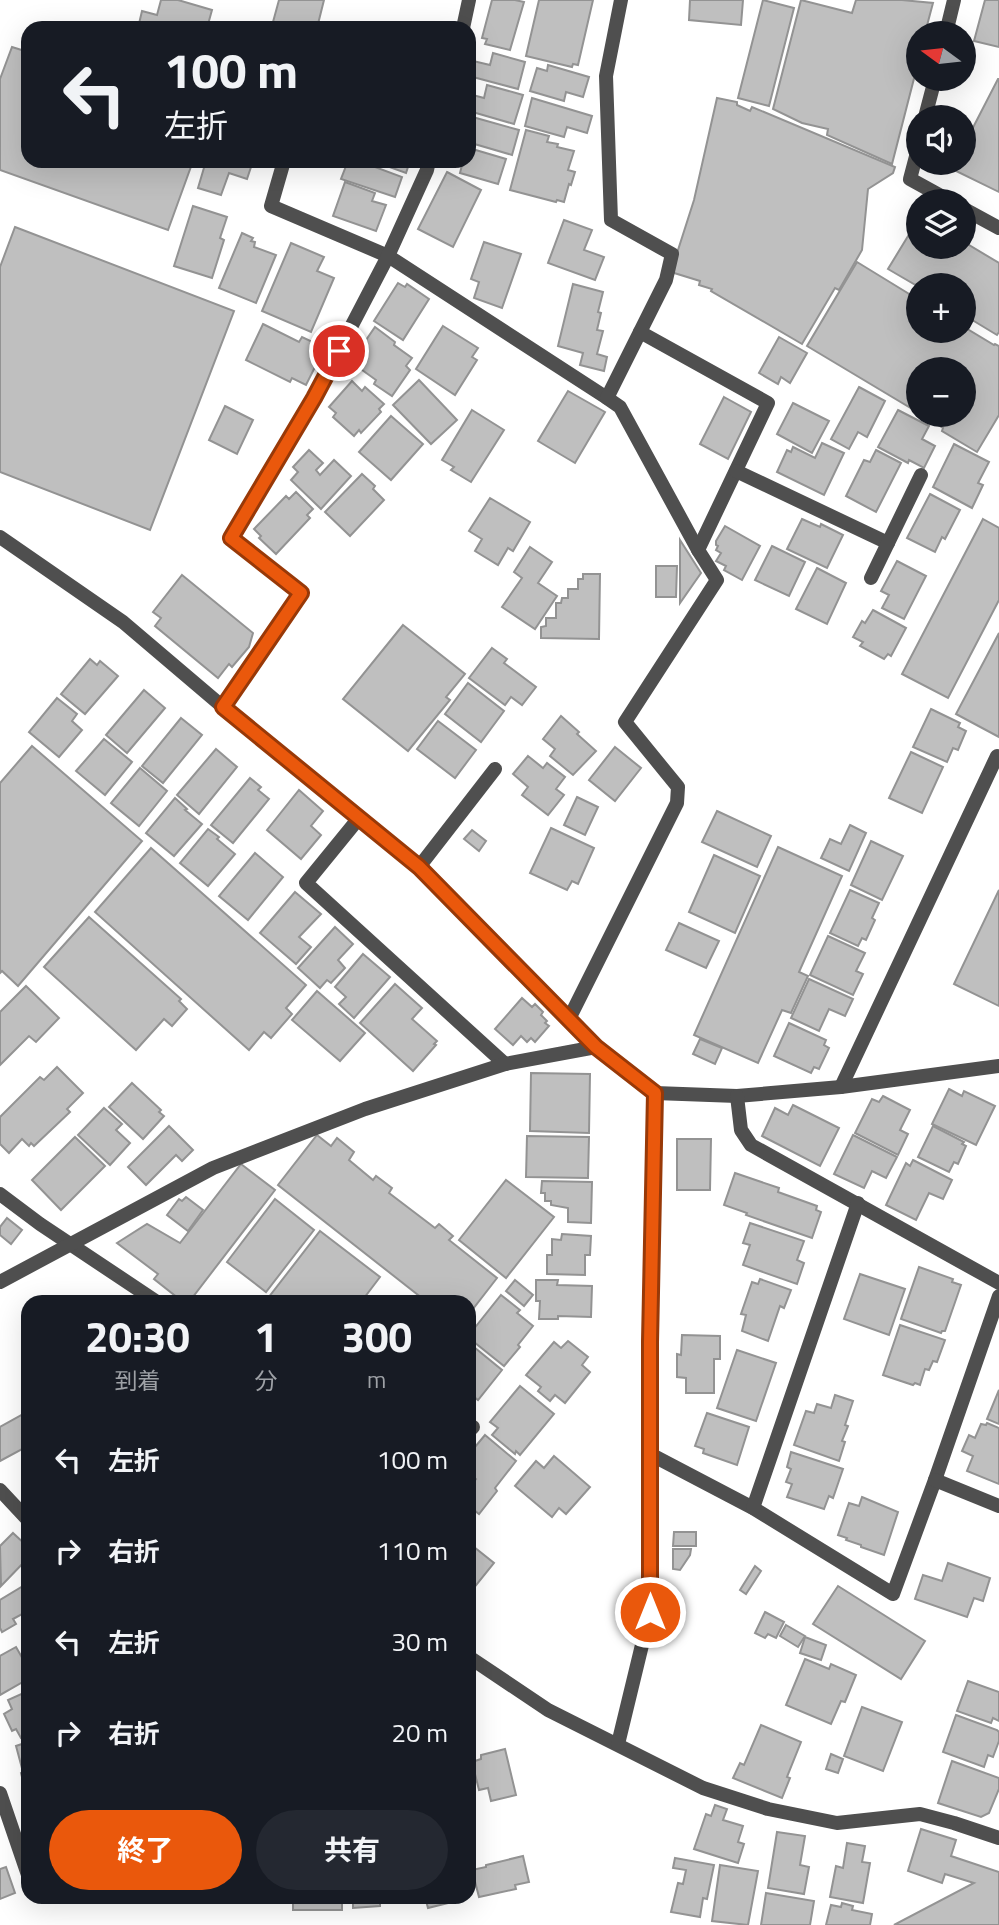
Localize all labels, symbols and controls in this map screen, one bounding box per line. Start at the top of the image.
north arrow [906,21,976,91]
map controls [906,21,976,427]
text: 100 m [164,32,298,107]
icon: left [49,49,140,140]
text: 左折 [164,101,228,149]
button: sound [906,105,976,175]
button: layers [906,189,976,259]
button: + [906,273,976,343]
pin [309,321,369,381]
icon: arrive [320,332,358,370]
button: − [906,357,976,427]
text: 20:30 [85,1304,190,1368]
text: 1 [254,1304,277,1368]
text: 300 [341,1304,412,1368]
text: m [367,1362,386,1397]
text: 到着 [114,1363,160,1398]
text: 分 [254,1363,277,1398]
text: 100 m [377,1440,448,1479]
icon: left [49,1441,87,1479]
text: 左折 [108,1441,160,1480]
text: 110 m [377,1531,448,1570]
icon: right [49,1532,87,1570]
text: 右折 [108,1532,160,1571]
position arrow [613,1575,687,1649]
text: 30 m [391,1622,448,1661]
icon: left [49,1623,87,1661]
text: 左折 [108,1623,160,1662]
text: 20 m [391,1713,448,1752]
icon: right [49,1714,87,1752]
text: 右折 [108,1714,160,1753]
button: 終了 [49,1810,242,1890]
button: 共有 [256,1810,448,1890]

